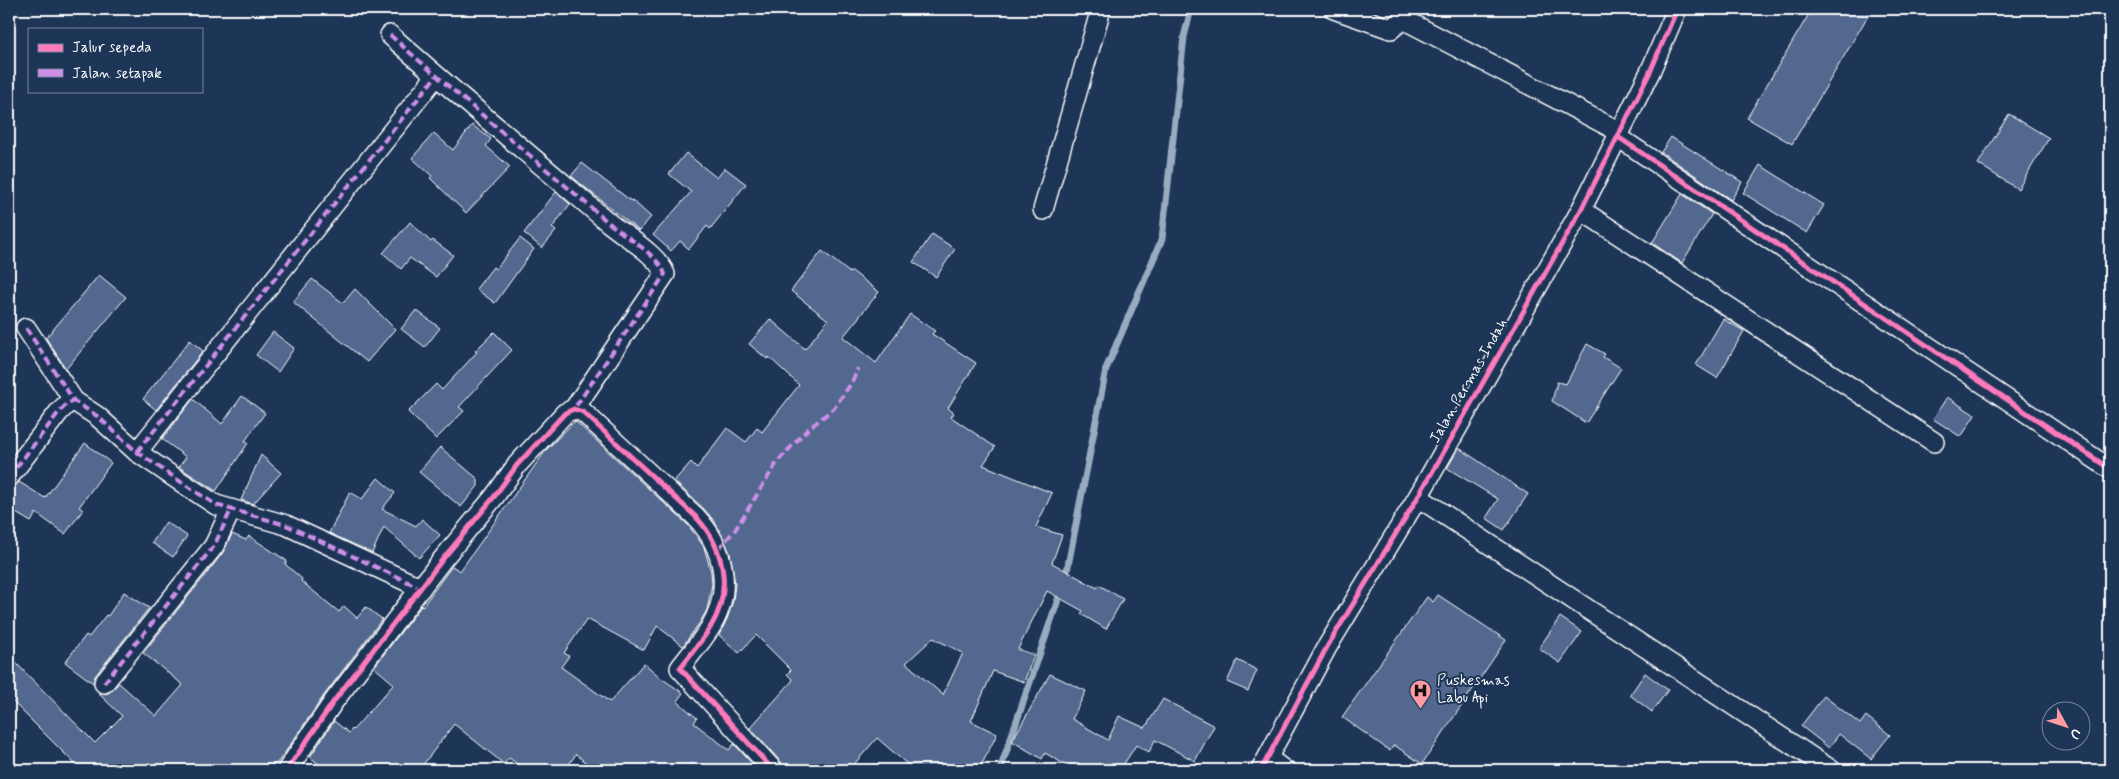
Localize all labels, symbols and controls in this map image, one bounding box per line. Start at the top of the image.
legend [28,28,202,92]
text: Jalur sepeda [72,38,152,58]
text: Jalan setapak [72,64,162,84]
street label: Jalan Permas Indah [1425,315,1513,447]
place label: Puskesmas Labu Api [1437,671,1510,709]
hospital icon: Puskesmas Labu Api [1409,678,1433,709]
north arrow [2042,702,2092,752]
text: U [2065,724,2085,743]

